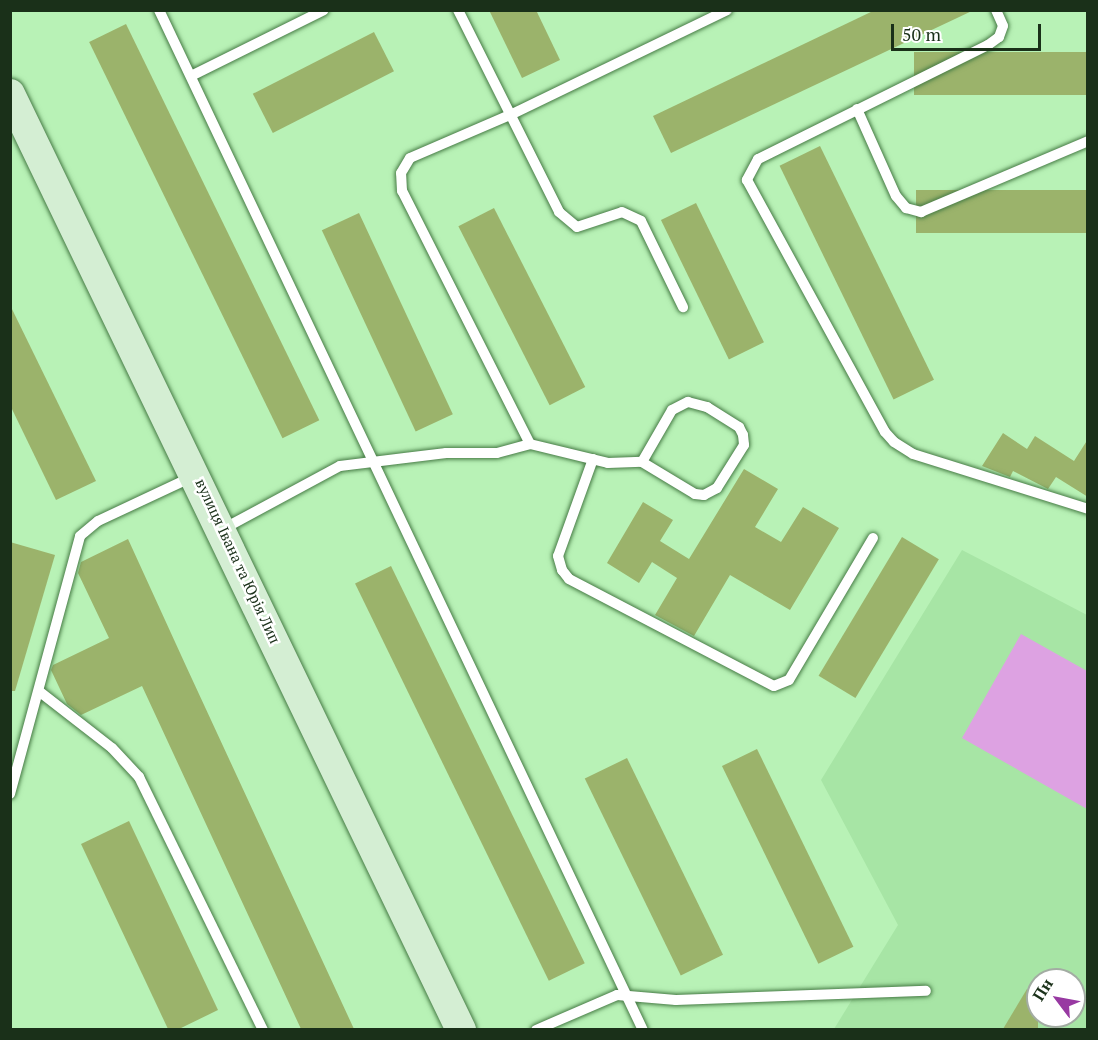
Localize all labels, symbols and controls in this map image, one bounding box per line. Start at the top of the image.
scale bar [894,12,1044,50]
text: 50 m [902,22,941,46]
street label: вулиця Івана та Юрія Лип [192,475,284,647]
north arrow [1026,968,1086,1028]
text: Пн [1027,974,1058,1005]

